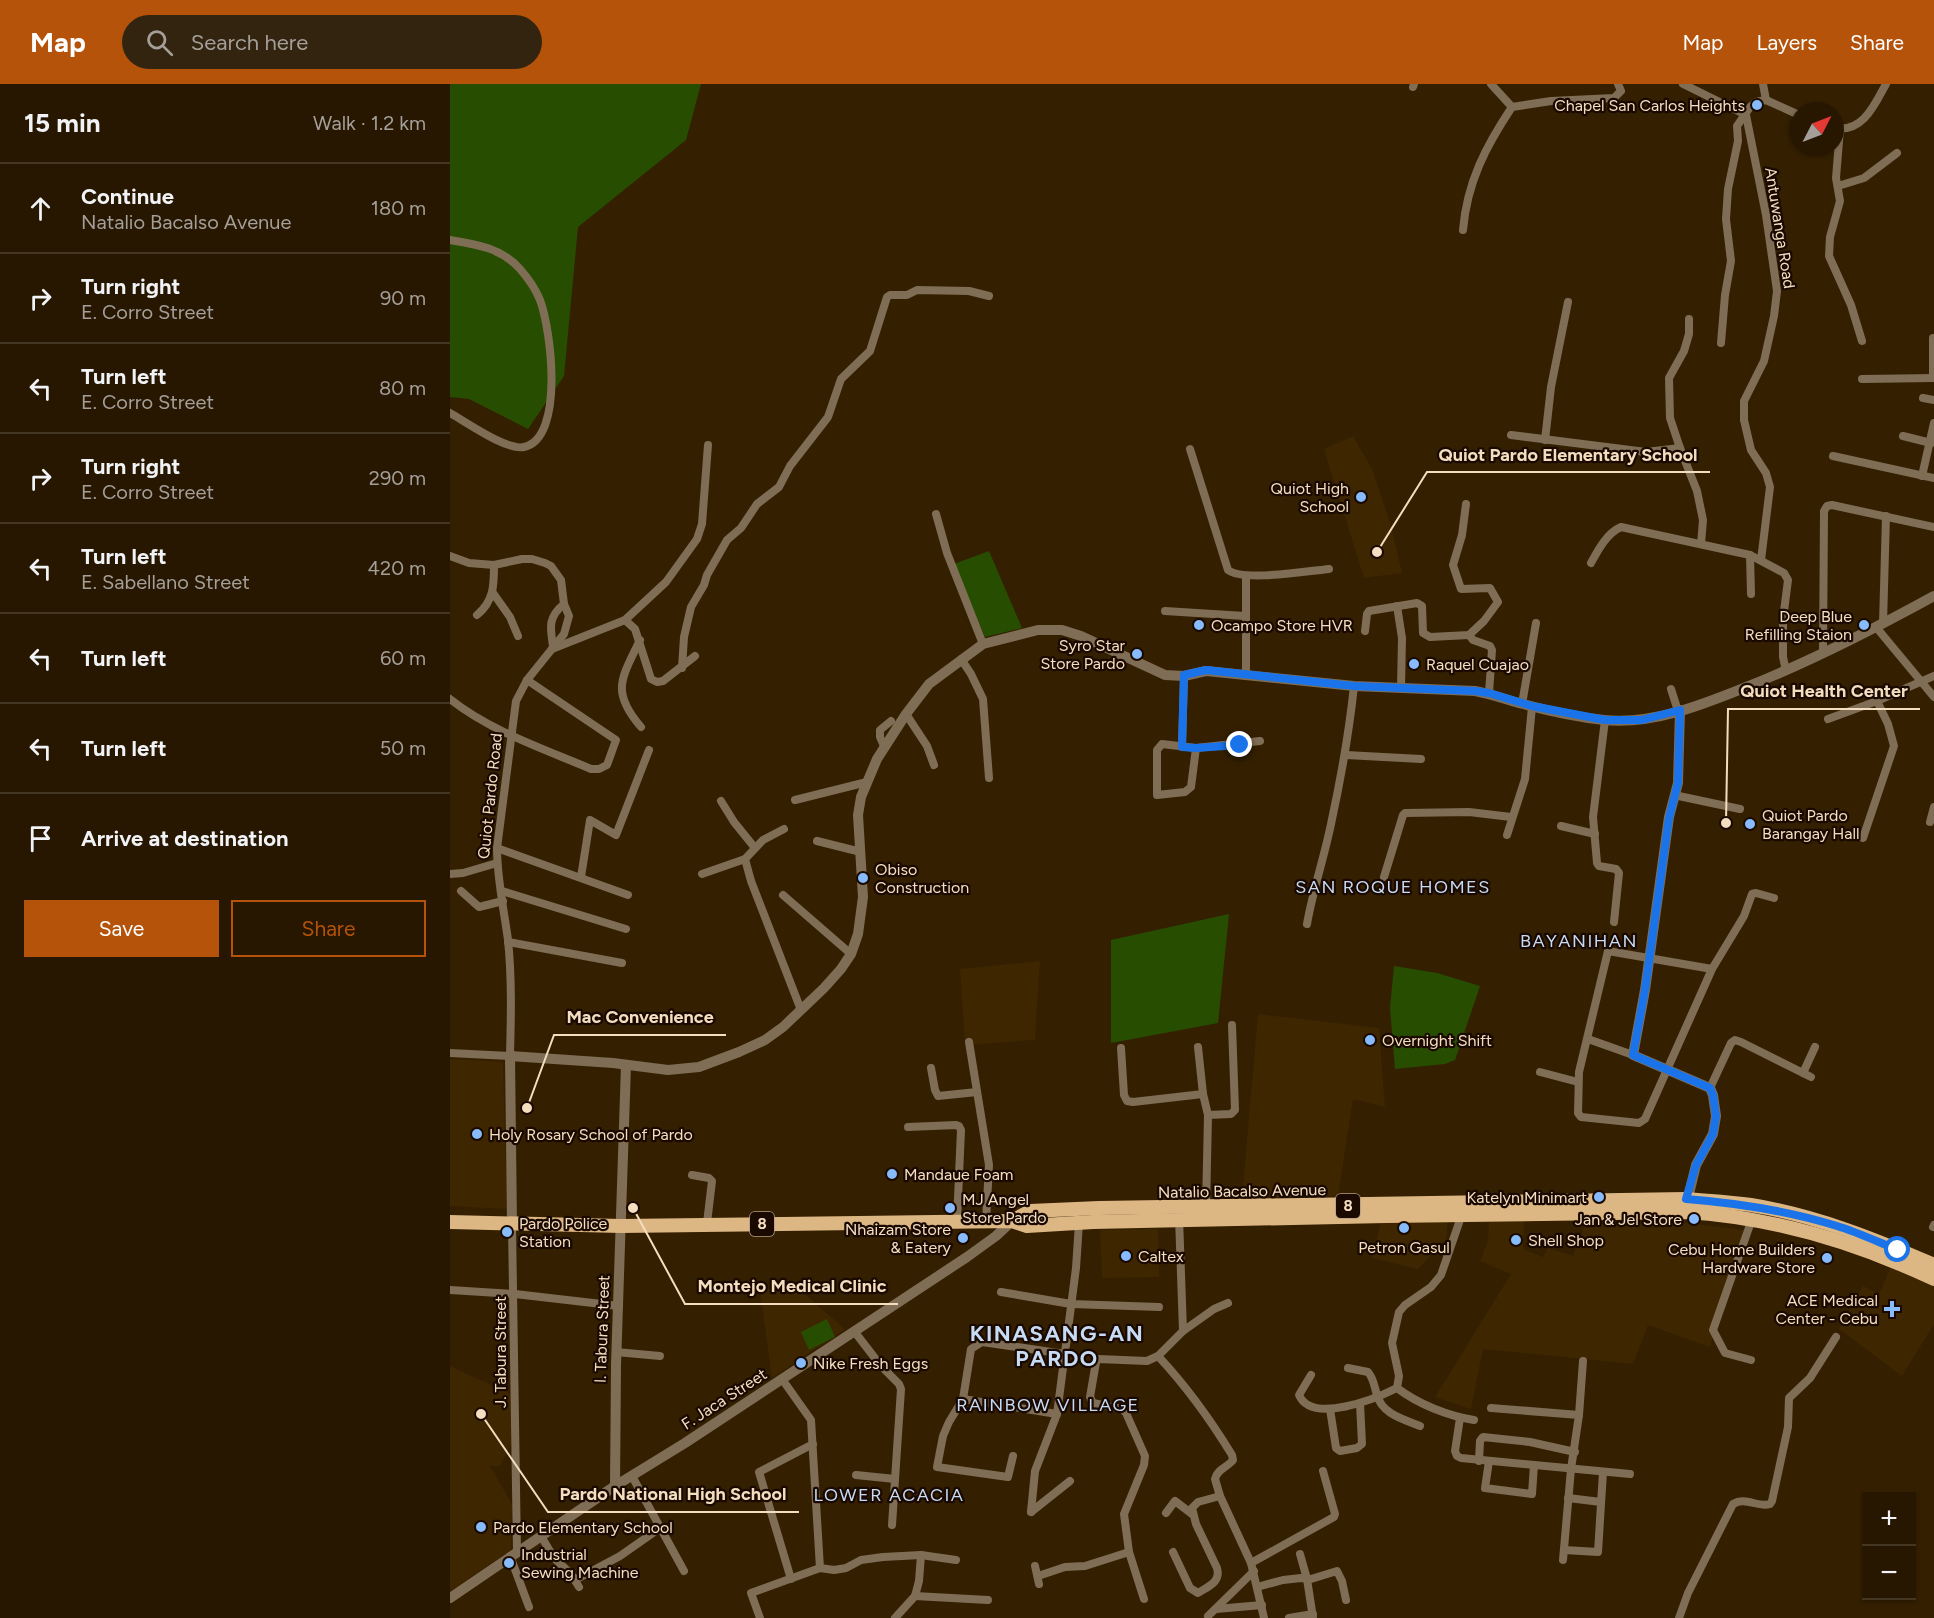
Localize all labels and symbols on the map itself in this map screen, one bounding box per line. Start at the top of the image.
place label: Chapel San Carlos Heights [1554,96,1745,115]
marker: Chapel San Carlos Heights [1750,98,1764,112]
north arrow [1790,102,1844,156]
street label: Antuwanga Road [1761,166,1799,290]
callout: Quiot Pardo Elementary School [1427,436,1710,472]
text: Quiot Pardo Elementary School [1438,444,1698,466]
place label: Quiot High School [1271,479,1349,516]
marker: Quiot High School [1354,490,1368,504]
place label: Deep Blue Refilling Staion [1745,607,1852,644]
place label: Ocampo Store HVR [1211,616,1353,635]
marker: Ocampo Store HVR [1192,618,1206,632]
marker: Deep Blue Refilling Staion [1857,618,1871,632]
place label: Syro Star Store Pardo [1040,636,1126,673]
marker: Syro Star Store Pardo [1130,647,1144,661]
place label: Raquel Cuajao [1426,655,1529,674]
marker: Raquel Cuajao [1407,657,1421,671]
callout: Quiot Health Center [1728,673,1920,709]
text: Quiot Health Center [1740,680,1908,702]
route end [1226,731,1252,757]
street label: Quiot Pardo Road [474,732,506,860]
place label: Quiot Pardo Barangay Hall [1762,806,1859,843]
marker: Quiot Pardo Barangay Hall [1743,817,1757,831]
place label: Obiso Construction [875,860,969,897]
marker: Obiso Construction [856,871,870,885]
district label: SAN ROQUE HOMES [1295,876,1491,898]
district label: BAYANIHAN [1520,930,1638,952]
callout: Mac Convenience [554,999,726,1035]
text: Mac Convenience [566,1006,714,1028]
place label: Overnight Shift [1382,1031,1492,1050]
marker: Overnight Shift [1363,1033,1377,1047]
place label: Holy Rosary School of Pardo [489,1125,693,1144]
marker: Holy Rosary School of Pardo [470,1127,484,1141]
place label: Mandaue Foam [904,1165,1013,1184]
marker: Mandaue Foam [885,1167,899,1181]
street label: Natalio Bacalso Avenue [1158,1180,1327,1202]
place label: Katelyn Minimart [1467,1188,1587,1207]
place label: MJ Angel Store Pardo [962,1190,1047,1227]
marker: Katelyn Minimart [1592,1190,1606,1204]
road number: 8 [1336,1194,1360,1218]
marker: MJ Angel Store Pardo [943,1201,957,1215]
place label: Jan & Jel Store [1575,1210,1682,1229]
road number: 8 [750,1212,774,1236]
marker: Jan & Jel Store [1687,1212,1701,1226]
place label: Pardo Police Station [519,1214,608,1251]
place label: Nhaizam Store & Eatery [845,1220,952,1257]
marker: Petron Gasul [1397,1221,1411,1235]
marker: Pardo Police Station [500,1225,514,1239]
marker: Nhaizam Store & Eatery [956,1231,970,1245]
place label: Shell Shop [1528,1231,1604,1250]
marker: Shell Shop [1509,1233,1523,1247]
route start [1884,1236,1910,1262]
place label: Petron Gasul [1358,1238,1450,1257]
place label: Cebu Home Builders Hardware Store [1668,1240,1815,1277]
place label: Caltex [1138,1247,1184,1266]
marker: Caltex [1119,1249,1133,1263]
marker: Cebu Home Builders Hardware Store [1820,1251,1834,1265]
callout: Montejo Medical Clinic [685,1268,898,1304]
street label: I. Tabura Street [591,1275,613,1383]
text: Montejo Medical Clinic [697,1275,887,1297]
place label: ACE Medical Center - Cebu [1775,1291,1878,1328]
street label: J. Tabura Street [491,1296,510,1408]
marker: ACE Medical Center - Cebu [1883,1300,1901,1318]
district label: KINASANG-AN PARDO [970,1320,1144,1372]
place label: Nike Fresh Eggs [813,1354,928,1373]
marker: Nike Fresh Eggs [794,1356,808,1370]
street label: F. Jaca Street [678,1364,770,1434]
district label: RAINBOW VILLAGE [956,1394,1140,1416]
callout: Pardo National High School [548,1476,799,1512]
text: Pardo National High School [560,1483,786,1505]
district label: LOWER ACACIA [813,1484,965,1506]
place label: Pardo Elementary School [493,1518,673,1537]
marker: Pardo Elementary School [474,1520,488,1534]
place label: Industrial Sewing Machine [521,1545,639,1582]
marker: Industrial Sewing Machine [502,1556,516,1570]

